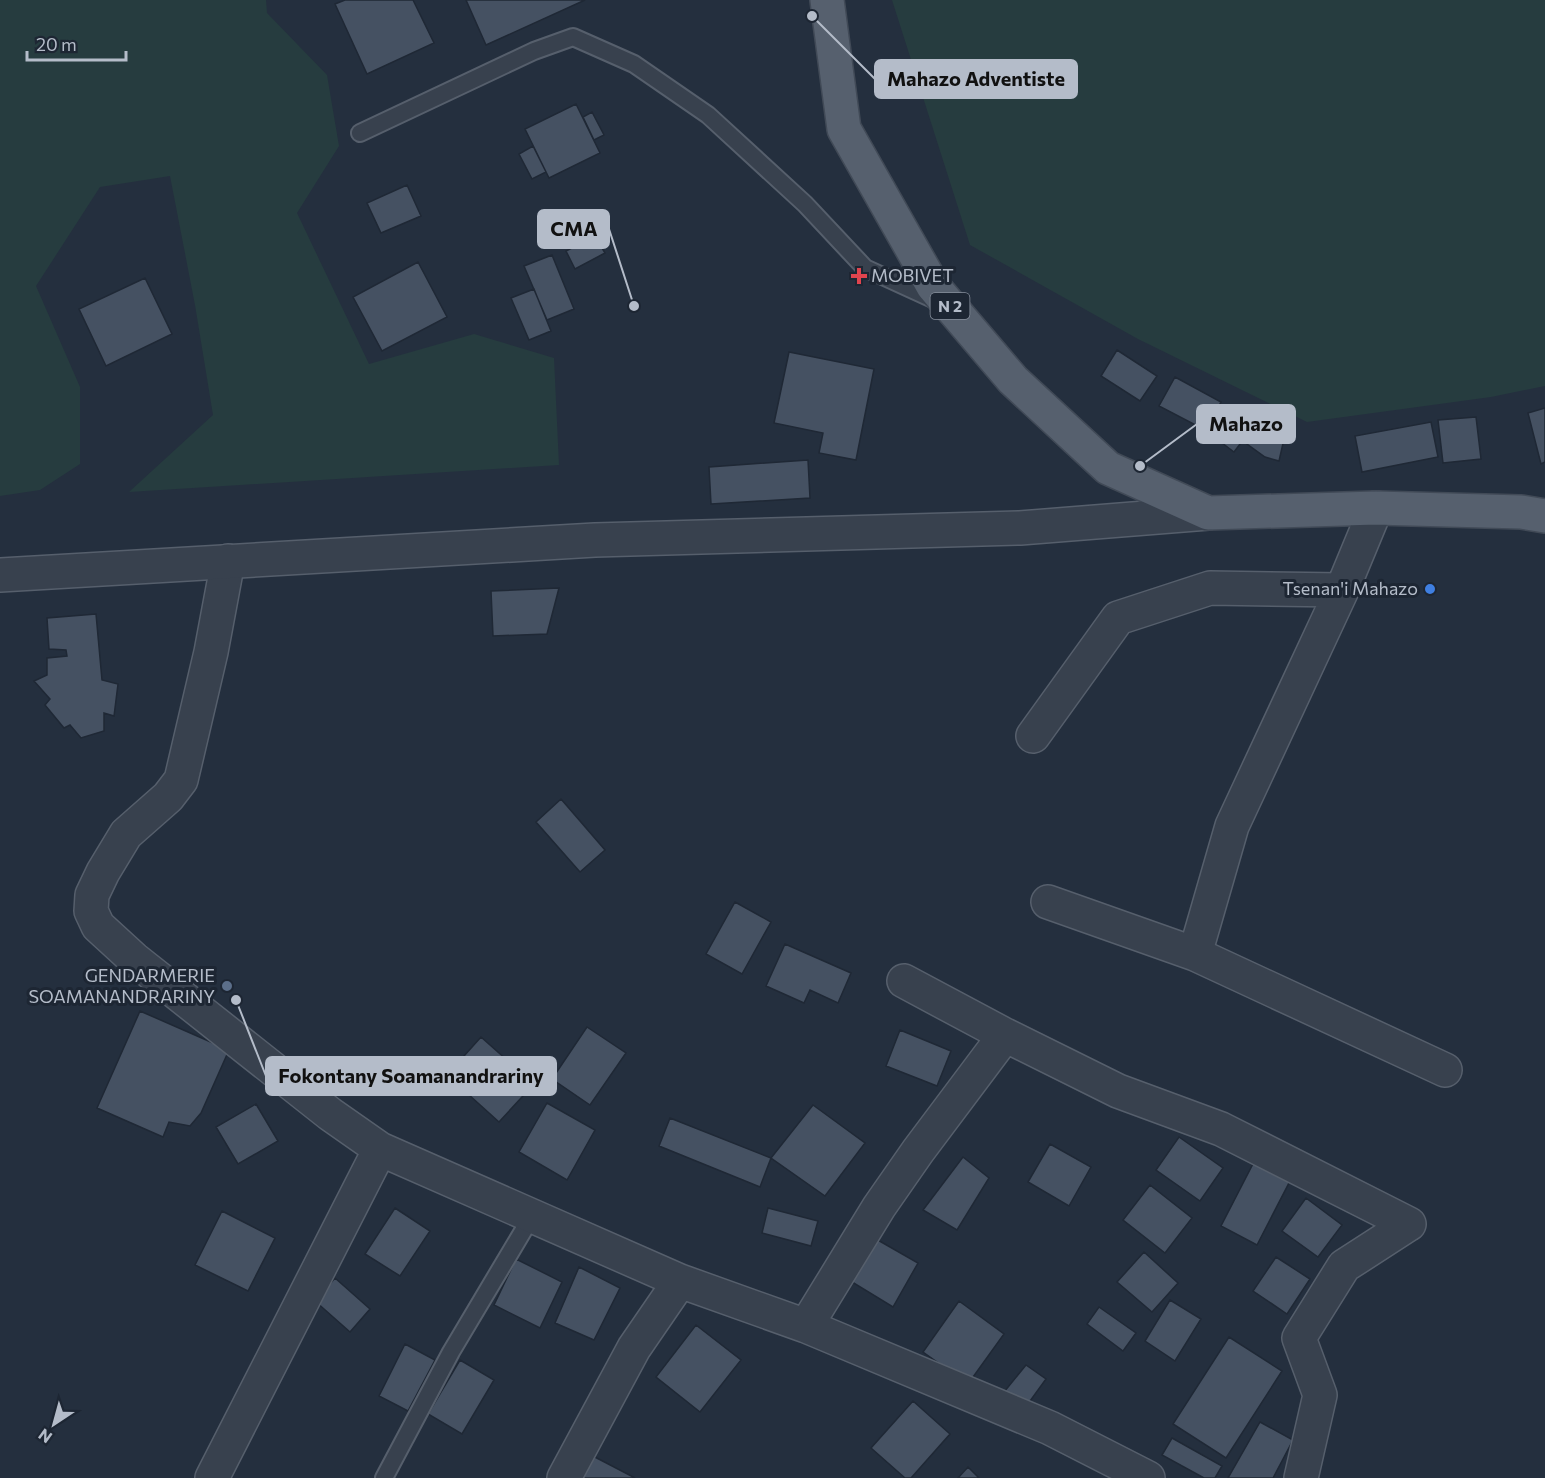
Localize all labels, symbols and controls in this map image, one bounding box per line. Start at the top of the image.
scale bar [27,24,126,62]
text: 20 m [36,33,77,55]
callout: Mahazo Adventiste [875,60,1077,98]
text: Mahazo Adventiste [887,66,1065,90]
callout: CMA [538,210,609,248]
text: CMA [550,216,598,240]
place label: MOBIVET [871,264,954,286]
marker: MOBIVET [852,269,866,283]
road number: N 2 [930,293,970,319]
callout: Mahazo [1197,405,1295,443]
text: Mahazo [1209,411,1283,435]
place label: Tsenan'i Mahazo [1282,577,1418,599]
marker: Tsenan'i Mahazo [1423,582,1437,596]
place label: GENDARMERIE SOAMANANDRARINY [29,964,215,1007]
marker: GENDARMERIE SOAMANANDRARINY [220,979,234,993]
callout: Fokontany Soamanandrariny [266,1057,556,1095]
text: Fokontany Soamanandrariny [278,1063,544,1087]
north arrow [24,1394,84,1454]
text: N [34,1425,55,1448]

